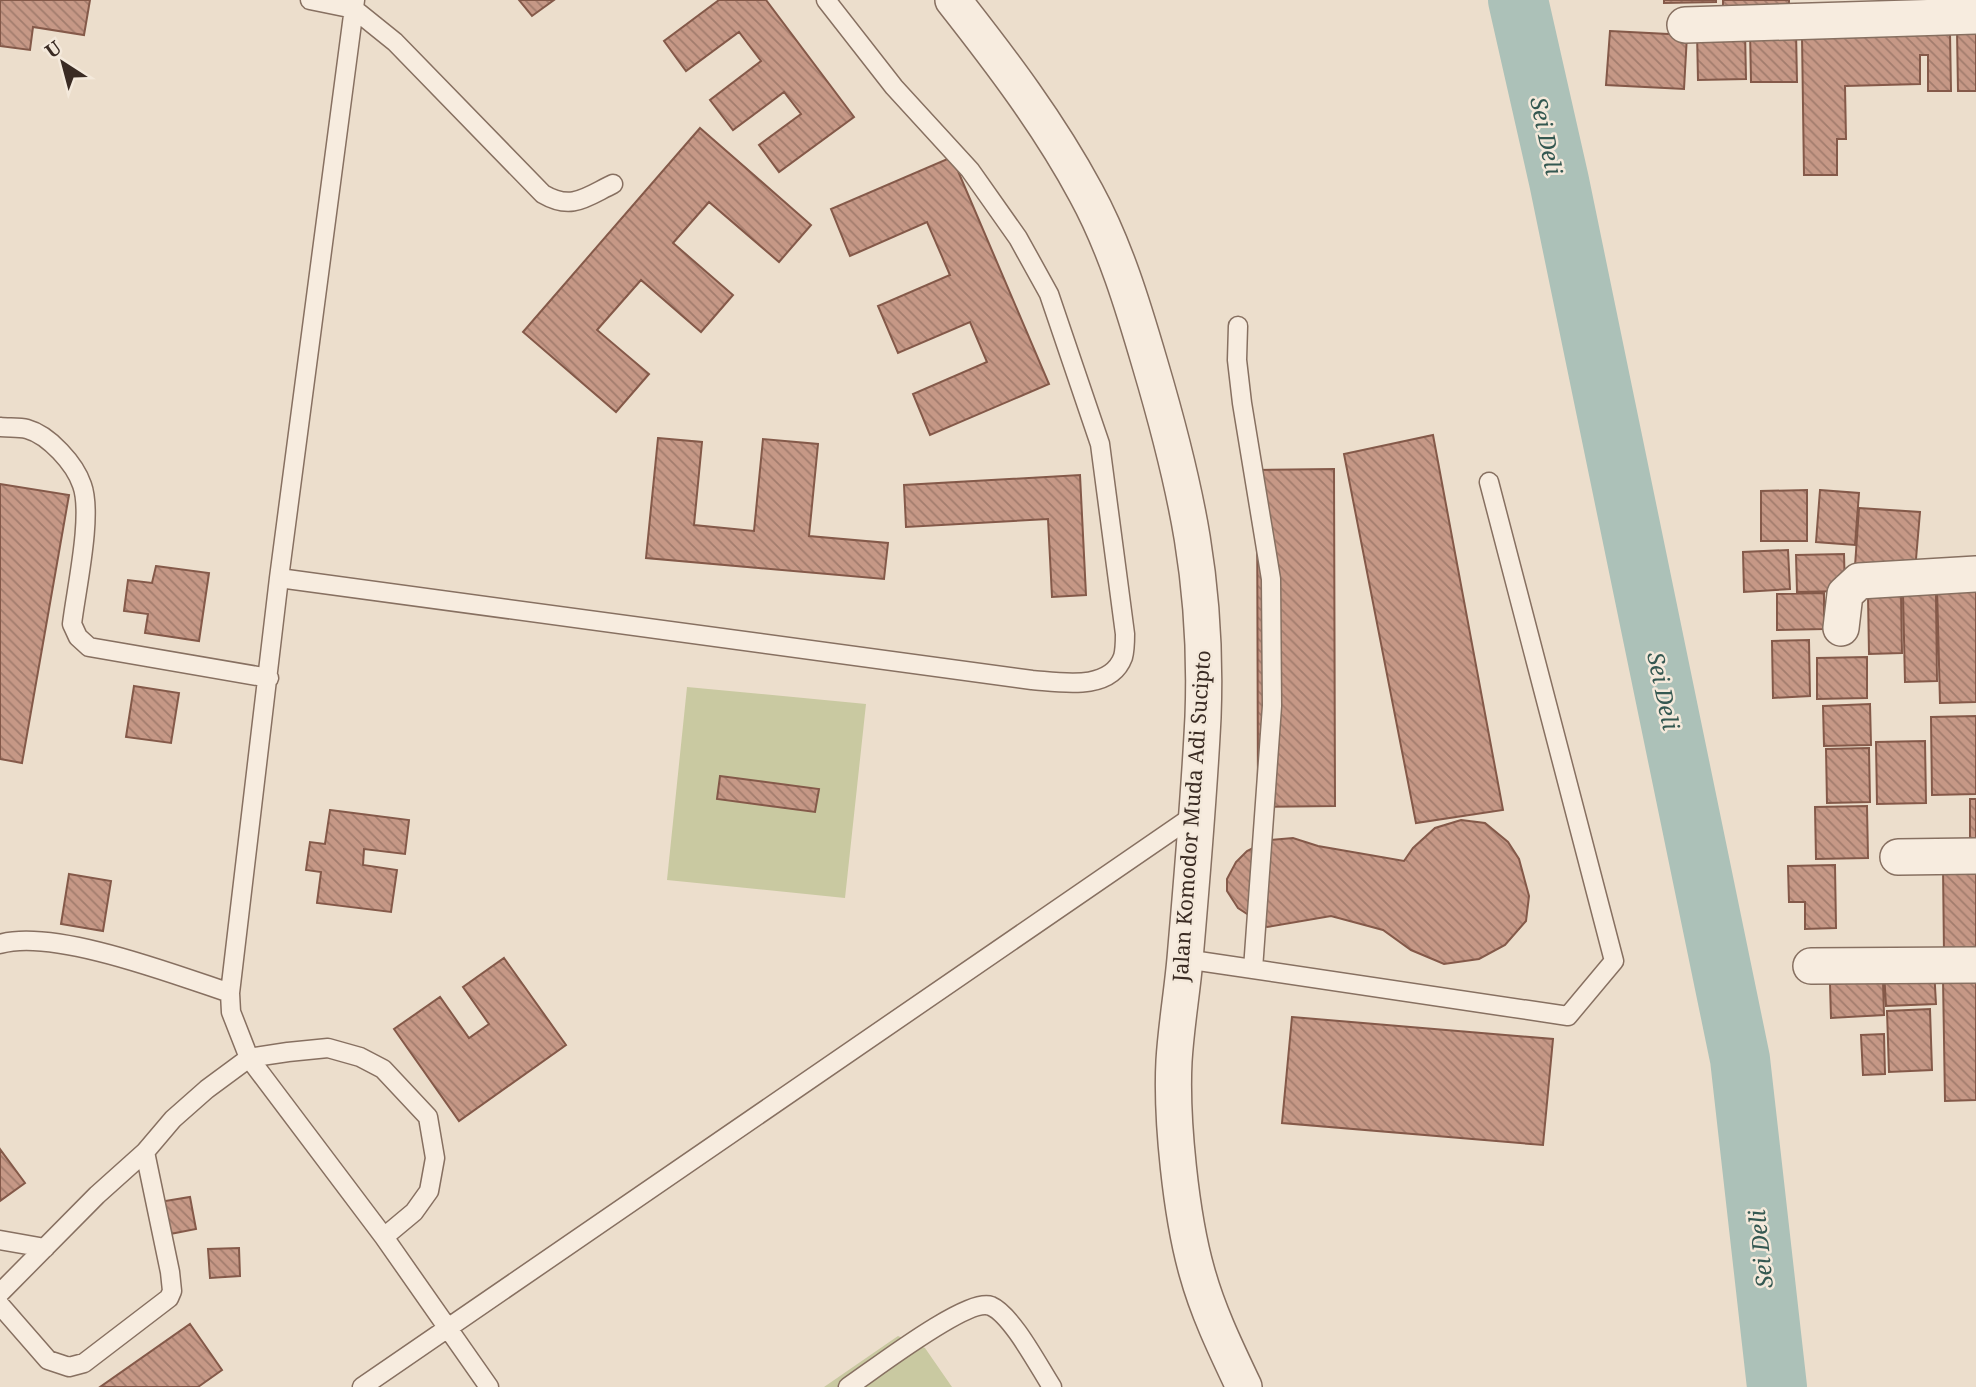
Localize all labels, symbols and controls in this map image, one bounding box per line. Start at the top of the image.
north arrow [28,28,98,98]
text: U [40,35,66,64]
water label: Sei Deli [1523,94,1571,178]
street label: Jalan Komodor Muda Adi Sucipto [1165,649,1217,984]
water label: Sei Deli [1640,649,1688,733]
water label: Sei Deli [1740,1208,1780,1290]

